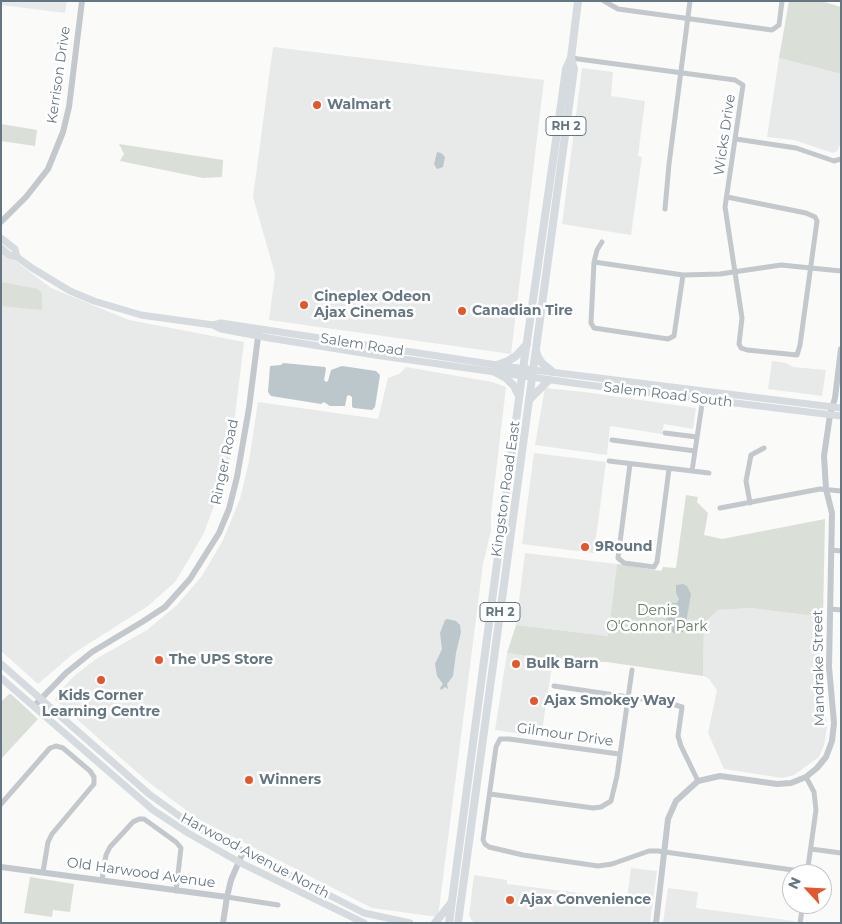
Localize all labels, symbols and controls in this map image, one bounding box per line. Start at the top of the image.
street label: Kerrison Drive [44,25,74,125]
street label: Wicks Drive [711,93,739,177]
place label: Walmart [327,97,391,113]
marker: Walmart [311,99,323,111]
road number: RH 2 [546,116,586,136]
place label: Cineplex Odeon Ajax Cinemas [314,289,431,322]
marker: Cineplex Odeon Ajax Cinemas [298,299,310,311]
place label: Canadian Tire [472,303,573,319]
marker: Canadian Tire [456,305,468,317]
street label: Salem Road [319,330,405,360]
street label: Salem Road South [603,379,733,411]
street label: Ringer Road [208,418,242,506]
street label: Kingston Road East [488,420,524,558]
place label: 9Round [595,539,652,555]
marker: 9Round [579,541,591,553]
road number: RH 2 [480,602,520,622]
park label: Denis O'Connor Park [606,603,708,636]
street label: Mandrake Street [810,610,828,726]
place label: The UPS Store [169,652,273,668]
marker: The UPS Store [153,654,165,666]
place label: Bulk Barn [526,656,599,672]
marker: Bulk Barn [510,658,522,670]
marker: Kids Corner Learning Centre [95,674,107,686]
place label: Kids Corner Learning Centre [42,688,160,720]
place label: Ajax Smokey Way [544,693,675,709]
marker: Ajax Smokey Way [528,695,540,707]
street label: Gilmour Drive [516,720,614,750]
place label: Winners [259,772,321,788]
marker: Winners [243,774,255,786]
street label: Harwood Avenue North [178,810,332,902]
street label: Old Harwood Avenue [66,854,216,892]
north arrow [782,864,832,914]
text: N [784,874,805,892]
place label: Ajax Convenience [520,892,651,908]
marker: Ajax Convenience [504,894,516,906]

